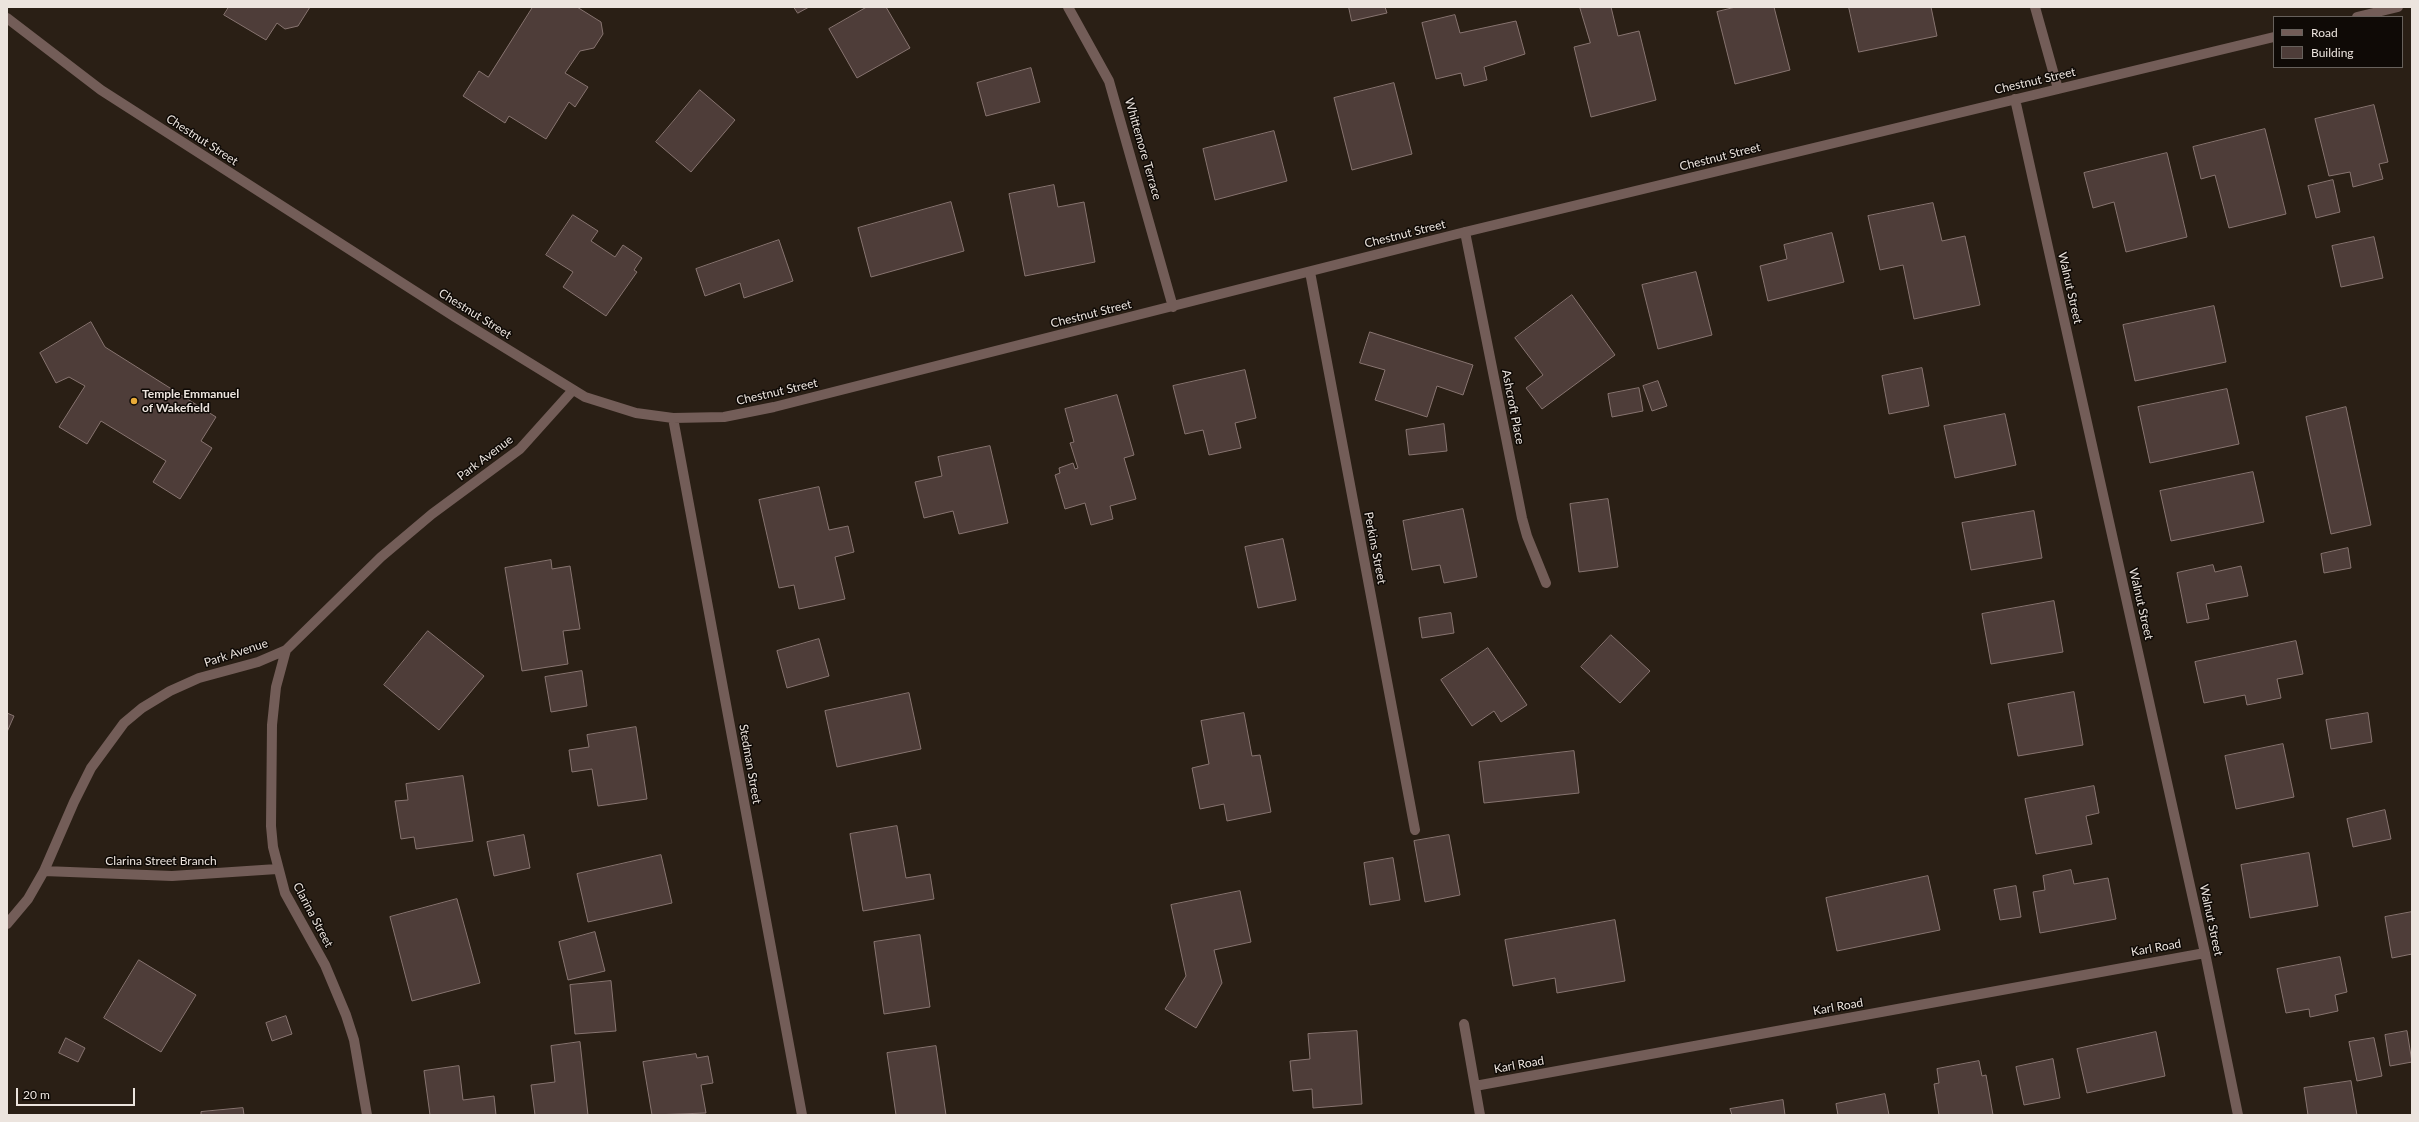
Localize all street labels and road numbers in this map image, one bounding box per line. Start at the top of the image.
street label: Chestnut Street [1993,65,2077,97]
street label: Whittemore Terrace [1122,96,1164,202]
street label: Chestnut Street [163,111,241,169]
street label: Chestnut Street [1678,140,1762,174]
street label: Chestnut Street [1363,217,1447,251]
street label: Walnut Street [2055,251,2085,325]
street label: Chestnut Street [436,286,514,342]
street label: Chestnut Street [1049,297,1133,331]
street label: Ashcroft Place [1499,368,1527,446]
street label: Chestnut Street [735,376,819,408]
street label: Park Avenue [454,432,516,484]
street label: Perkins Street [1361,511,1389,585]
street label: Walnut Street [2126,567,2156,641]
street label: Park Avenue [202,636,270,670]
street label: Stedman Street [736,723,764,805]
street label: Clarina Street Branch [105,854,217,868]
street label: Clarina Street [290,880,336,950]
street label: Walnut Street [2196,883,2226,957]
street label: Karl Road [2130,937,2182,959]
street label: Karl Road [1812,996,1864,1018]
street label: Karl Road [1493,1054,1545,1076]

